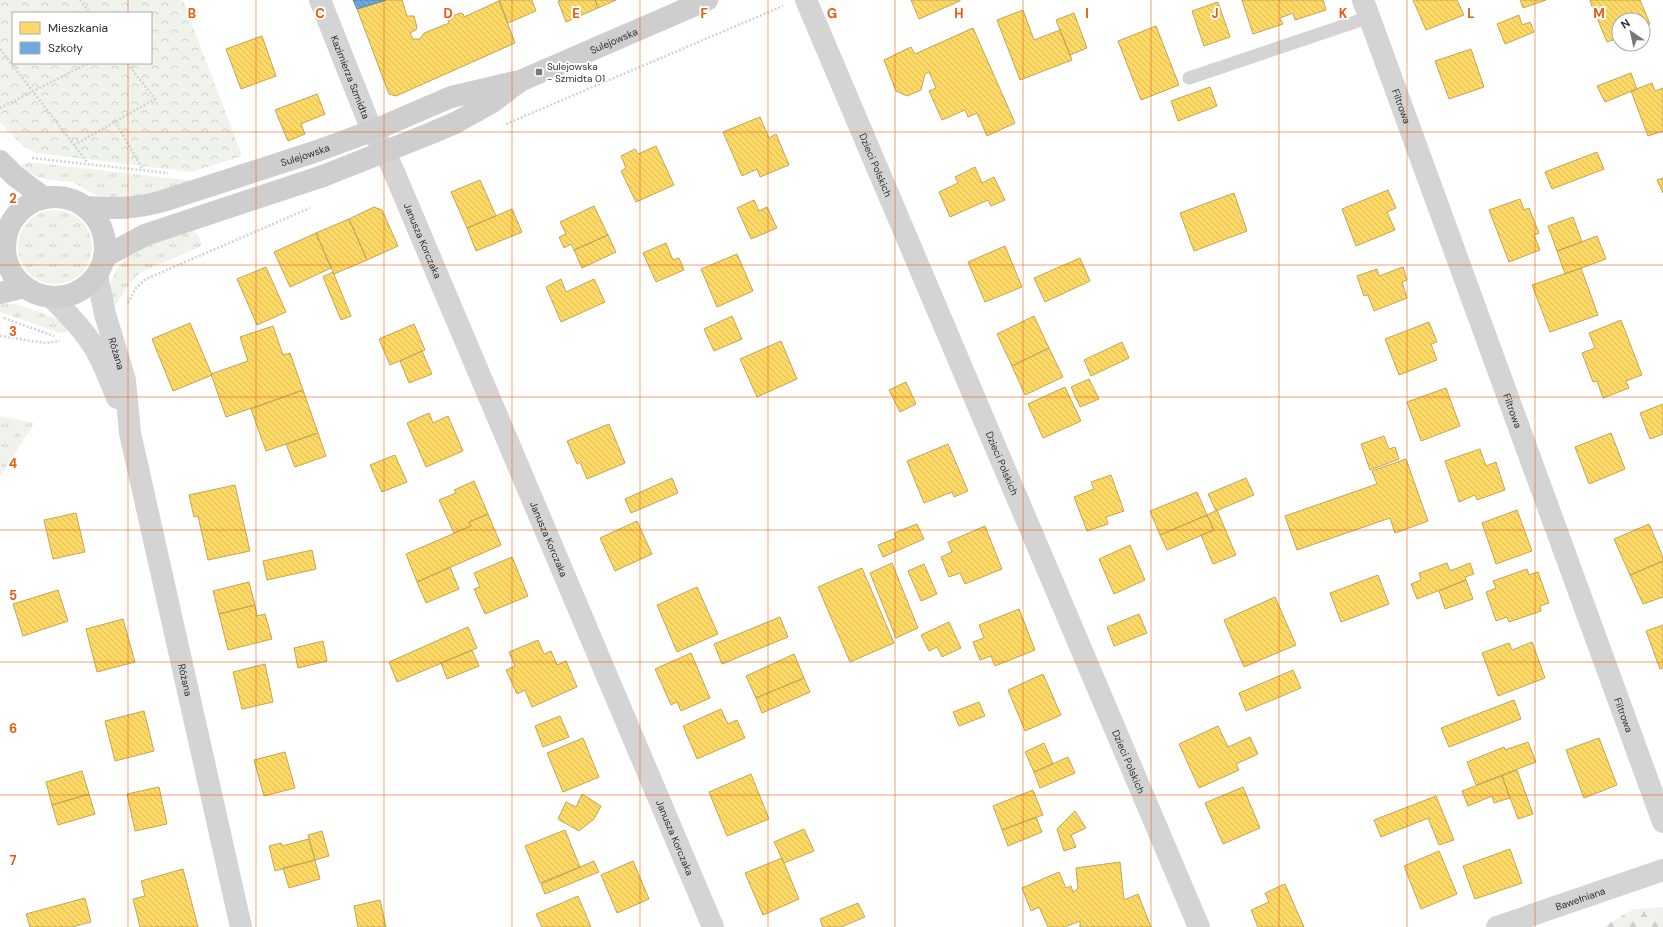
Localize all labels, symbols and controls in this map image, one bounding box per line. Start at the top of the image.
text: B [188,5,196,22]
text: C [315,5,325,22]
text: D [443,5,453,22]
text: E [572,5,580,22]
text: F [700,5,708,22]
text: G [827,5,837,22]
text: H [954,5,964,22]
text: I [1085,5,1089,22]
text: J [1211,5,1219,22]
text: K [1339,5,1348,22]
text: L [1467,5,1475,22]
text: M [1593,5,1605,22]
legend [12,12,152,64]
north arrow [1611,12,1651,52]
text: N [1618,16,1633,32]
text: Mieszkania [48,20,108,36]
street label: Sulejowska [588,24,640,56]
street label: Kazimierza Szmidta [328,33,373,121]
text: Szkoły [48,40,83,56]
place label: Sulejowska - Szmidta 01 [547,60,605,85]
marker: Sulejowska - Szmidta 01 [534,67,544,77]
street label: Filtrowa [1389,87,1414,125]
street label: Dzieci Polskich [857,131,895,199]
street label: Sulejowska [279,140,331,169]
text: 2 [9,190,17,207]
street label: Janusza Korczaka [401,201,445,280]
text: 3 [9,323,17,340]
street label: Różana [106,336,128,371]
street label: Filtrowa [1501,391,1525,430]
street label: Dzieci Polskich [983,429,1022,497]
text: 4 [9,455,17,472]
street label: Janusza Korczaka [527,499,571,579]
text: 5 [9,587,17,604]
street label: Różana [176,662,195,697]
street label: Filtrowa [1612,696,1636,734]
text: 6 [9,720,17,737]
street label: Dzieci Polskich [1110,728,1148,795]
street label: Janusza Korczaka [653,798,697,877]
text: 7 [10,852,17,869]
street label: Bawełniana [1554,884,1607,913]

